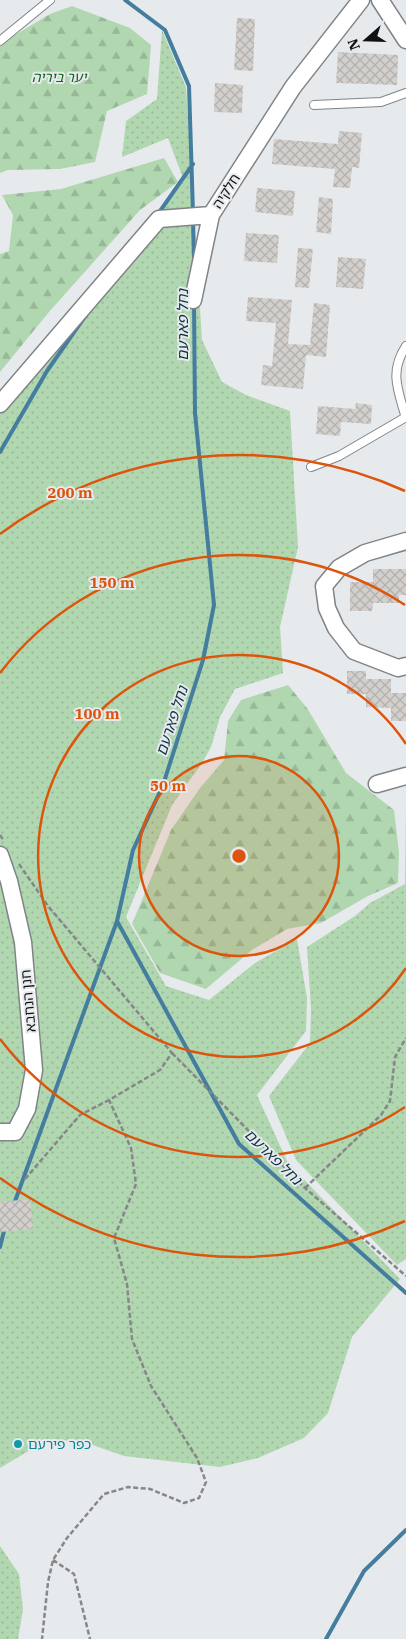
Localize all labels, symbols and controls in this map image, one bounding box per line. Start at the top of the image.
north arrow [341,15,391,65]
text: N [343,36,364,53]
park label: יער ביריה [32,68,88,86]
street label: חלקיה [208,170,244,212]
water label: נחל פארעם [173,288,192,361]
text: 200 m [47,483,93,502]
text: 150 m [89,573,135,592]
water label: נחל פארעם [151,682,192,758]
text: 100 m [74,704,120,723]
text: 50 m [150,776,186,795]
centre of rings [230,847,248,865]
street label: חנן הנחבא [16,969,40,1033]
water label: נחל פארעם [241,1125,307,1189]
place label: כפר פירעם [28,1435,91,1453]
marker: כפר פירעם [12,1438,24,1450]

